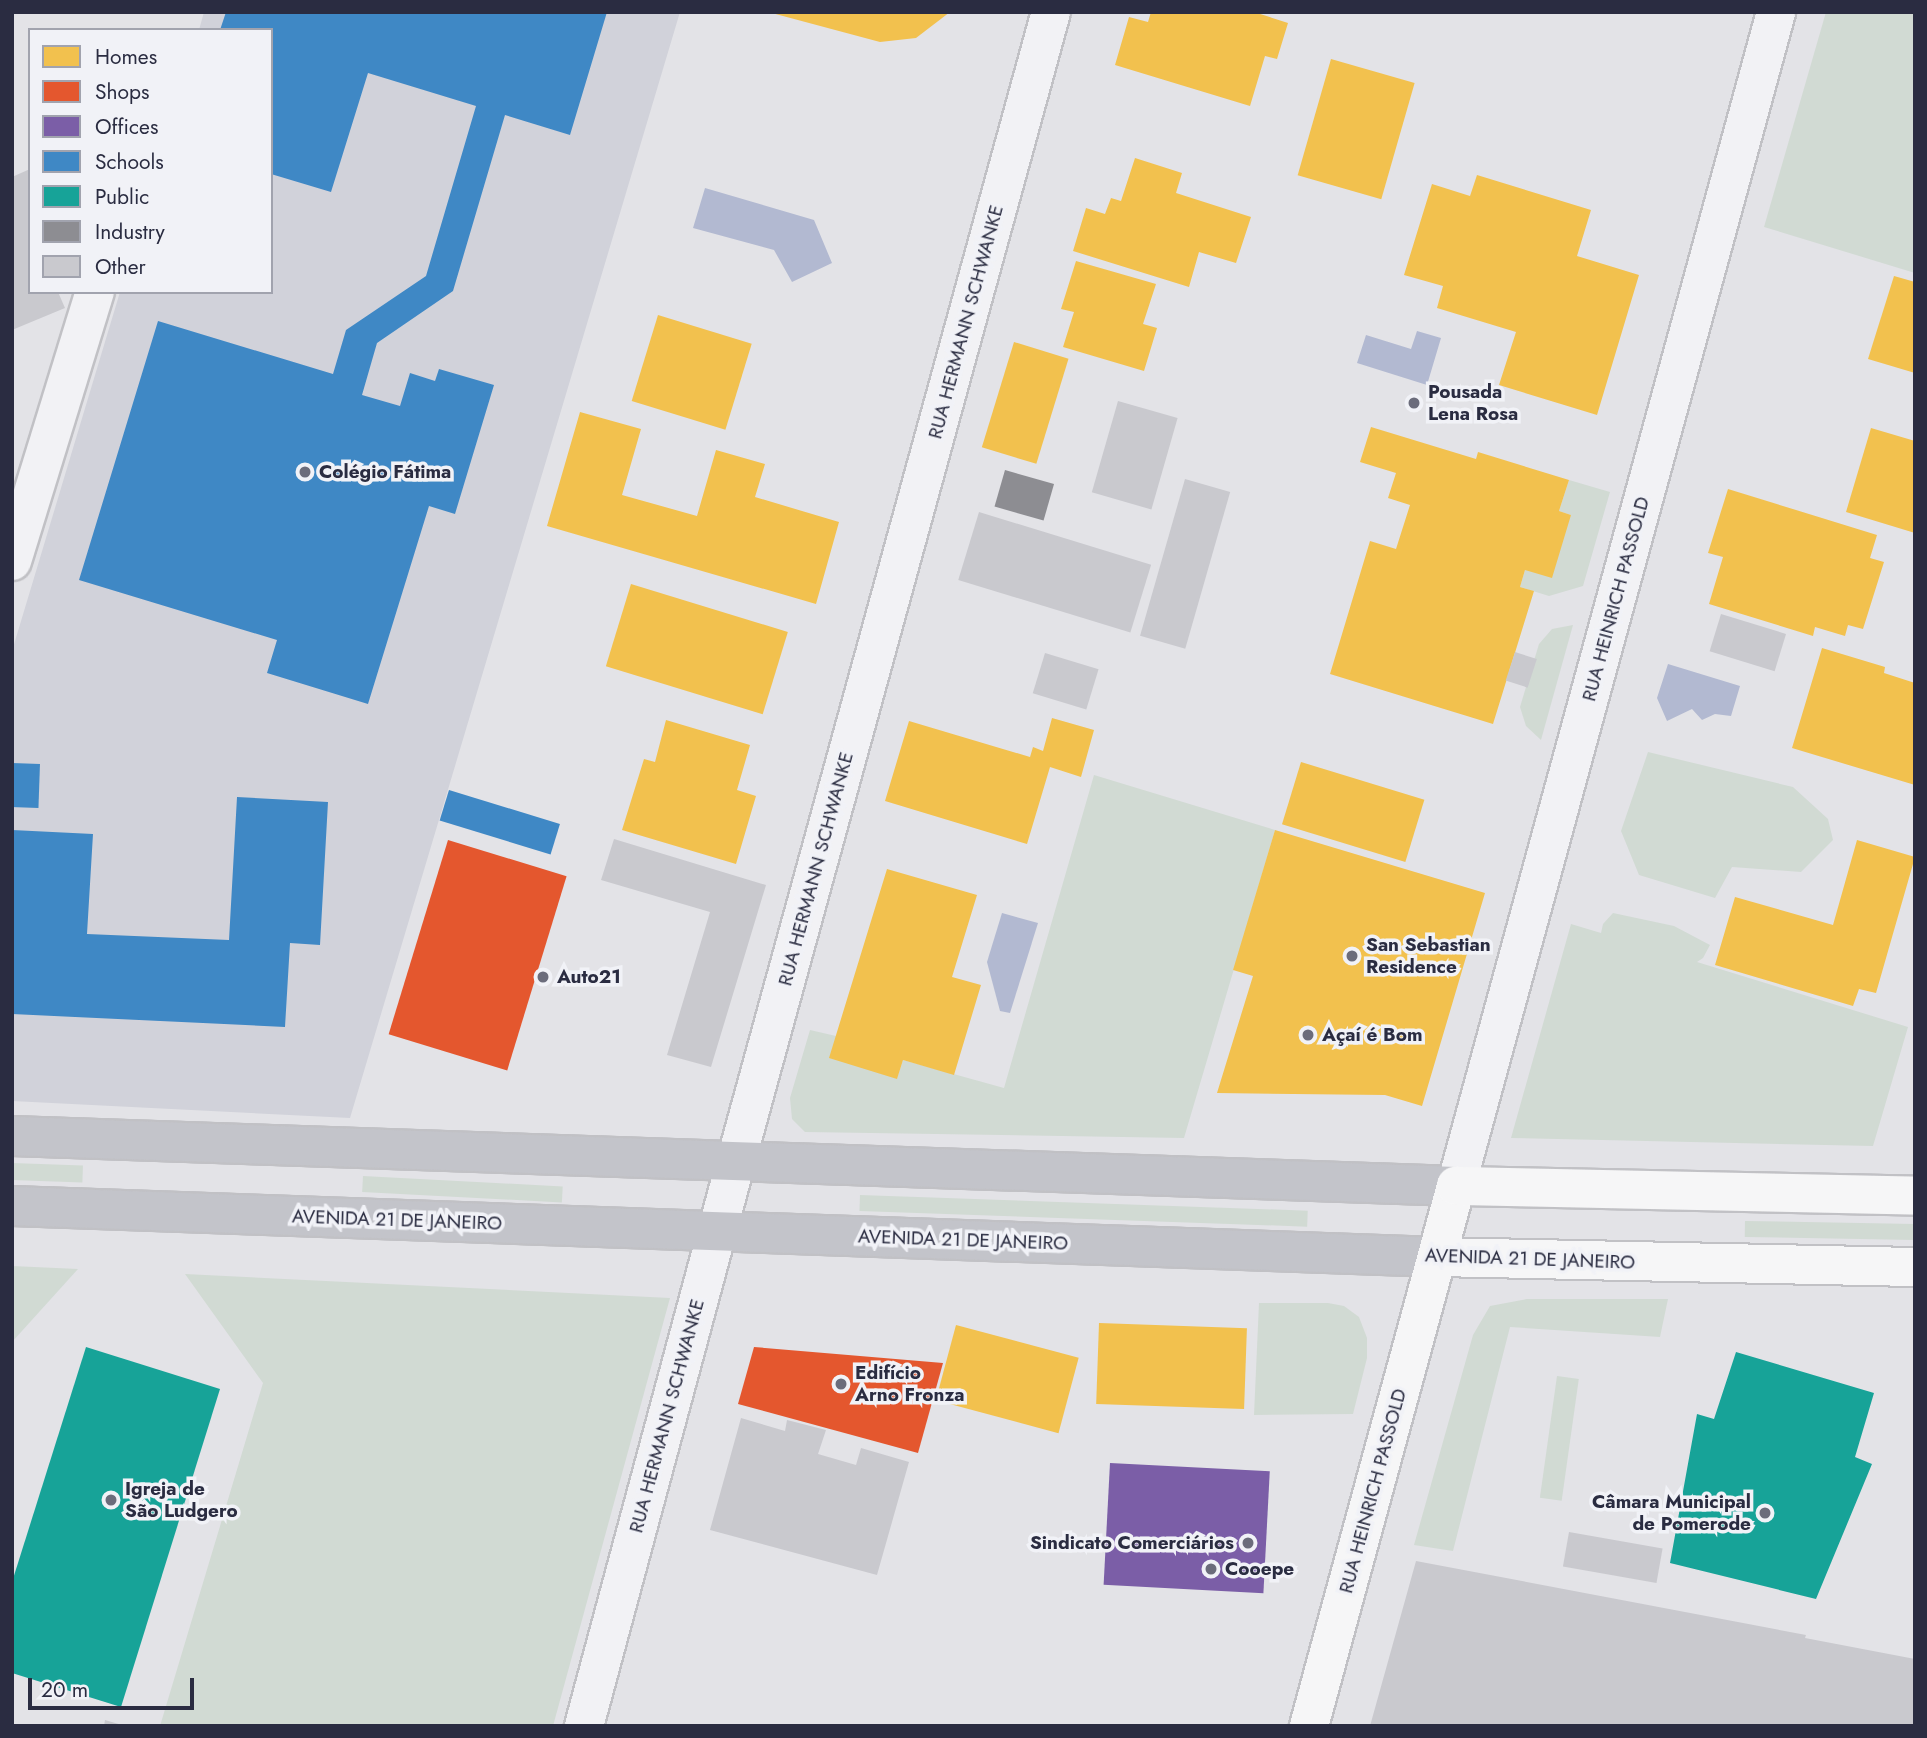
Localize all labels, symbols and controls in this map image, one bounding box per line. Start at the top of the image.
legend [28,28,273,294]
text: Homes [95,42,157,72]
text: Shops [95,77,149,107]
text: Offices [95,112,158,142]
text: Schools [95,147,164,177]
text: Public [95,182,149,212]
street label: RUA HERMANN SCHWANKE [924,203,1008,441]
text: Industry [95,217,165,247]
text: Other [95,252,146,282]
place label: Pousada Lena Rosa [1428,381,1518,425]
marker: Pousada Lena Rosa [1406,395,1422,411]
place label: Colégio Fátima [319,461,451,483]
marker: Colégio Fátima [297,464,313,480]
street label: RUA HEINRICH PASSOLD [1578,494,1654,704]
street label: RUA HERMANN SCHWANKE [774,750,858,988]
place label: San Sebastian Residence [1366,934,1491,978]
marker: San Sebastian Residence [1344,948,1360,964]
place label: Auto21 [557,966,621,988]
marker: Auto21 [535,969,551,985]
place label: Açaí é Bom [1322,1024,1423,1046]
marker: Açaí é Bom [1300,1027,1316,1043]
street label: AVENIDA 21 DE JANEIRO [292,1205,502,1235]
street label: AVENIDA 21 DE JANEIRO [858,1225,1068,1255]
street label: AVENIDA 21 DE JANEIRO [1425,1244,1635,1274]
street label: RUA HERMANN SCHWANKE [625,1297,709,1535]
place label: Edifício Arno Fronza [855,1362,965,1406]
marker: Edifício Arno Fronza [833,1376,849,1392]
street label: RUA HEINRICH PASSOLD [1335,1386,1411,1596]
place label: Igreja de São Ludgero [125,1478,238,1522]
place label: Câmara Municipal de Pomerode [1592,1491,1751,1535]
marker: Igreja de São Ludgero [103,1492,119,1508]
marker: Câmara Municipal de Pomerode [1757,1505,1773,1521]
place label: Sindicato Comerciários [1030,1532,1234,1554]
marker: Sindicato Comerciários [1240,1535,1256,1551]
place label: Cooepe [1225,1558,1294,1580]
marker: Cooepe [1203,1561,1219,1577]
scale bar [32,1664,198,1708]
text: 20 m [41,1675,88,1705]

